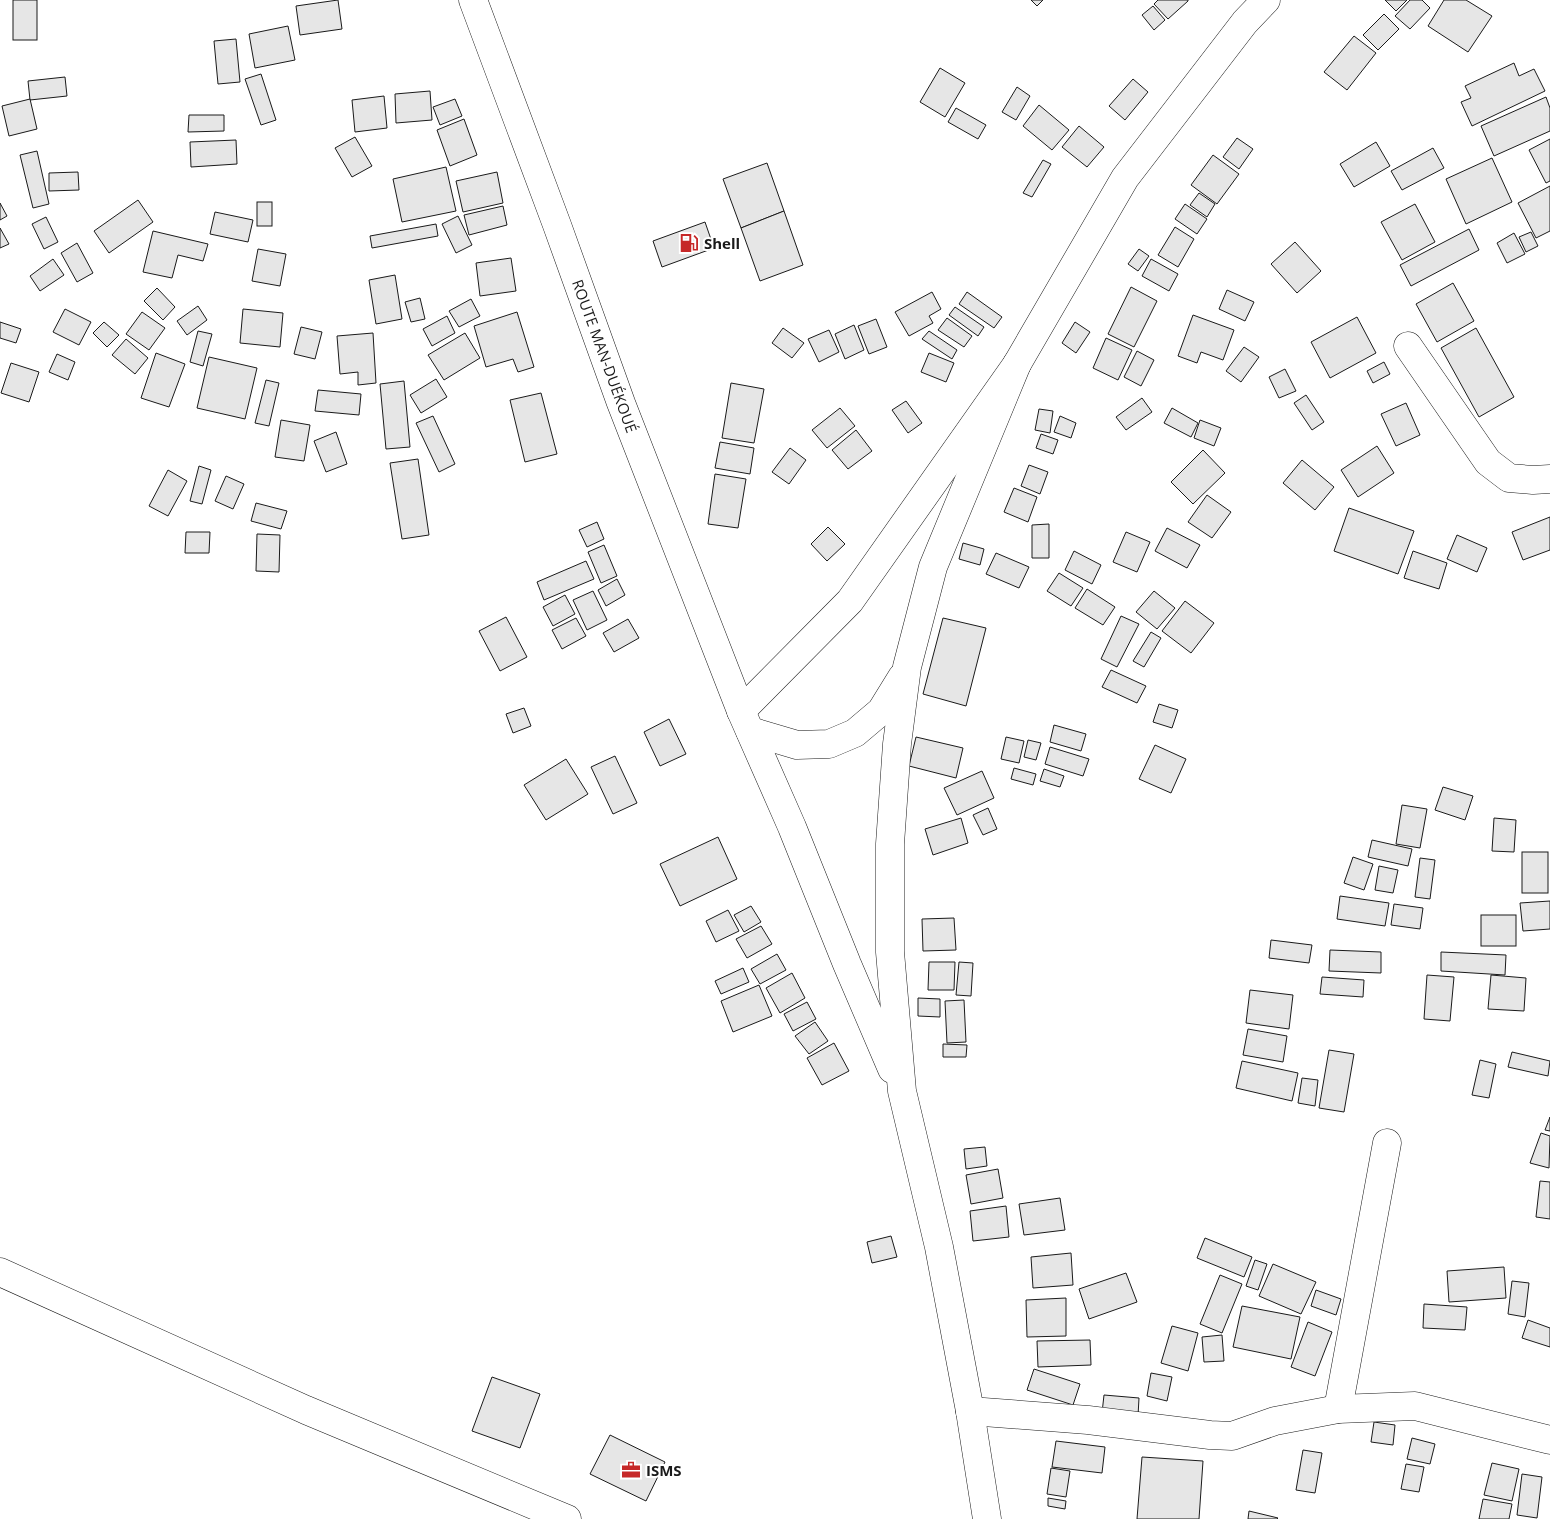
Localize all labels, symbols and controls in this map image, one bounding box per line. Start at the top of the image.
fuel station icon: Shell [678,232,700,254]
place label: Shell [704,233,740,253]
street label: ROUTE MAN-DUÉKOUÉ [568,277,642,435]
office icon: ISMS [620,1459,642,1481]
place label: ISMS [646,1460,682,1480]

